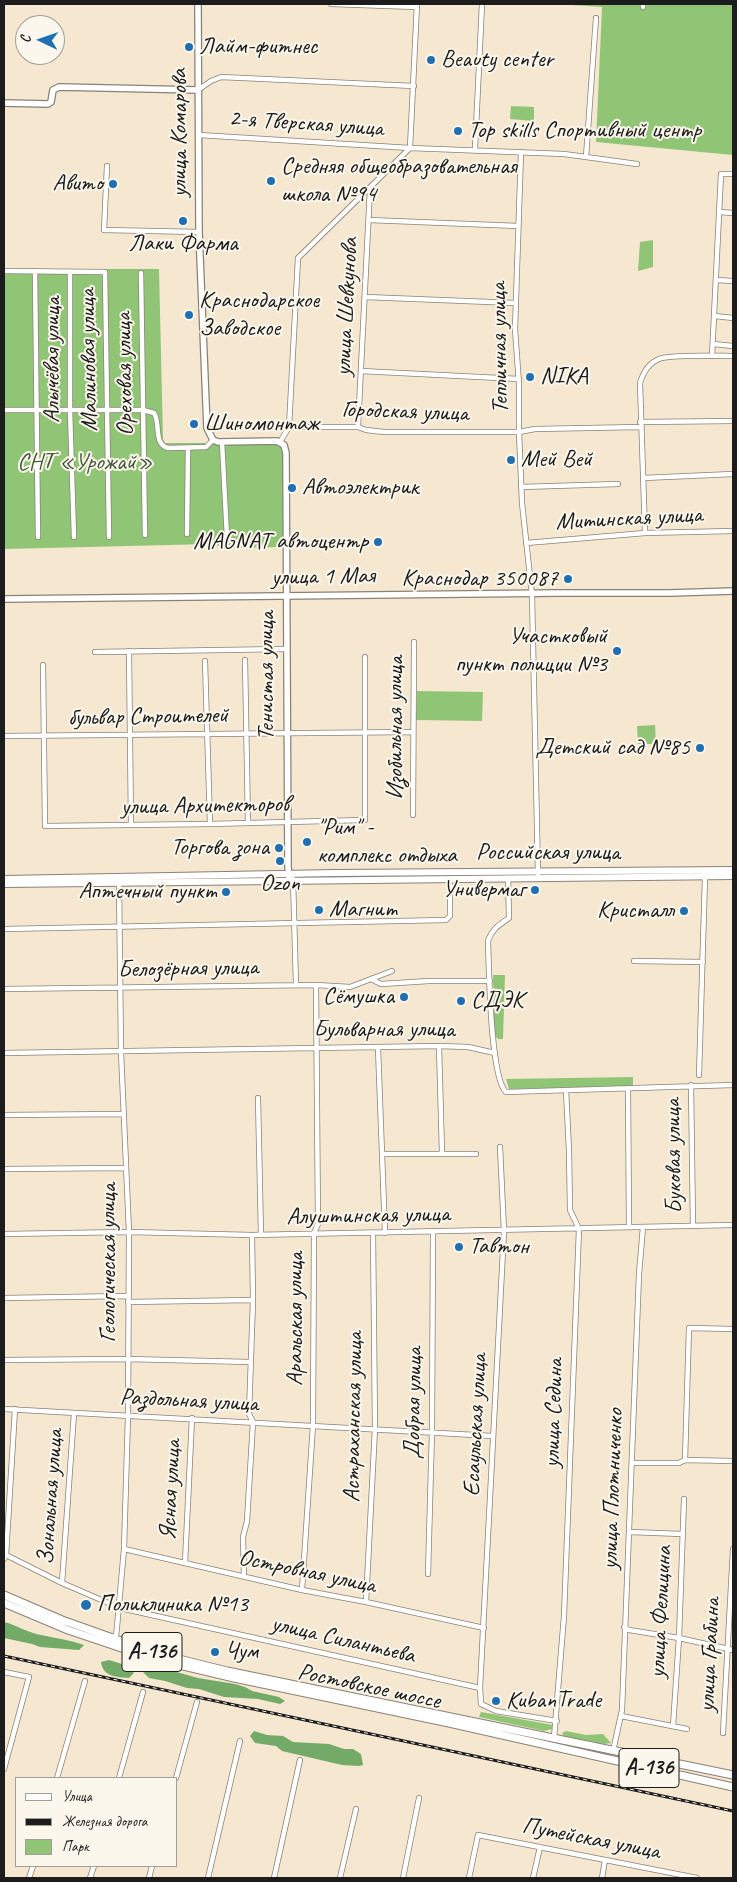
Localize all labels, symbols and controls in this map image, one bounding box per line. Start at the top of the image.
north arrow [15,15,65,65]
place label: Лайм-фитнес [199,33,317,61]
text: С [17,35,34,43]
marker: Лайм-фитнес [183,41,195,53]
place label: Beauty center [441,46,553,74]
marker: Beauty center [425,54,437,66]
street label: улица Комарова [166,69,194,197]
street label: 2-я Тверская улица [228,104,384,144]
place label: Top skills Спортивный центр [468,117,701,145]
marker: Top skills Спортивный центр [452,125,464,137]
place label: Средняя общеобразовательная школа №94 [281,153,517,209]
place label: Авито [53,170,103,198]
marker: Средняя общеобразовательная школа №94 [265,175,277,187]
marker: Авито [107,178,119,190]
marker: Лаки Фарма [177,215,189,227]
place label: Лаки Фарма [128,230,238,258]
street label: улица Шевкунова [329,237,365,377]
street label: Тепличная улица [484,282,516,414]
place label: Краснодарское Заводское [199,287,319,343]
street label: Малиновая улица [73,288,105,432]
street label: Алычёвая улица [39,297,67,423]
marker: Краснодарское Заводское [183,309,195,321]
street label: Ореховая улица [110,312,140,436]
place label: NIKA [540,363,588,391]
marker: NIKA [524,371,536,383]
street label: Городская улица [341,395,469,429]
place label: Шиномонтаж [204,410,319,438]
marker: Шиномонтаж [188,418,200,430]
place label: Мей Вей [521,446,592,474]
park label: СНТ «Урожай» [17,449,153,477]
marker: Мей Вей [505,454,517,466]
place label: Автоэлектрик [302,474,419,502]
marker: Автоэлектрик [286,482,298,494]
street label: Митинская улица [555,501,703,537]
place label: MAGNAT автоцентр [193,528,368,556]
marker: MAGNAT автоцентр [372,536,384,548]
street label: улица 1 Мая [271,562,375,592]
place label: Краснодар 350087 [401,565,558,593]
marker: Краснодар 350087 [562,573,574,585]
street label: Тенистая улица [253,611,281,741]
place label: Участковый пункт полиции №3 [455,623,607,679]
marker: Участковый пункт полиции №3 [611,645,623,657]
street label: Изобильная улица [382,656,410,800]
street label: бульвар Строителей [68,701,228,733]
place label: Детский сад №85 [535,734,690,762]
marker: Детский сад №85 [694,742,706,754]
street label: улица Архитекторов [121,790,289,822]
place label: "Рим" - комплекс отдыха [317,814,457,870]
place label: Торгова зона [171,834,269,862]
marker: "Рим" - комплекс отдыха [301,836,313,848]
street label: Российская улица [476,839,620,867]
marker: Торгова зона [273,842,285,854]
marker: Ozon [274,855,286,867]
place label: Ozon [260,870,300,898]
place label: Универмаг [442,876,525,904]
place label: Аптечный пункт [79,878,216,906]
marker: Универмаг [529,884,541,896]
marker: Аптечный пункт [220,886,232,898]
place label: Магнит [329,896,397,924]
place label: Кристалл [597,897,674,925]
marker: Магнит [313,904,325,916]
marker: Кристалл [678,905,690,917]
street label: Белозёрная улица [118,953,258,985]
place label: Сёмушка [323,983,394,1011]
place label: СДЭК [471,987,524,1015]
marker: Сёмушка [398,991,410,1003]
marker: СДЭК [455,995,467,1007]
street label: Бульварная улица [313,1016,455,1044]
street label: Буковая улица [659,1098,689,1214]
street label: Геологическая улица [95,1183,123,1343]
street label: Алуштинская улица [286,1200,450,1232]
place label: Тавтон [469,1233,529,1261]
marker: Тавтон [453,1241,465,1253]
street label: Аральская улица [282,1252,310,1386]
street label: Астраханская улица [338,1331,370,1503]
street label: Добрая улица [399,1347,429,1459]
street label: Есаульская улица [458,1353,494,1497]
street label: улица Седина [538,1358,570,1468]
street label: Раздольная улица [119,1383,259,1419]
street label: улица Плотниченко [596,1408,630,1570]
street label: Зональная улица [32,1428,70,1566]
street label: Ясная улица [154,1439,188,1541]
street label: Островная улица [236,1543,378,1601]
street label: улица Фелицина [643,1545,679,1679]
place label: Поликлиника №13 [97,1591,248,1619]
street label: улица Грабина [693,1597,727,1713]
marker: Поликлиника №13 [79,1598,93,1612]
street label: улица Силантьева [268,1609,418,1671]
road number: А-136 [122,1632,182,1671]
place label: Чум [225,1638,258,1666]
marker: Чум [209,1646,221,1658]
street label: Ростовское шоссе [295,1658,443,1716]
place label: KubanTrade [506,1687,601,1715]
marker: KubanTrade [490,1695,502,1707]
road number: А-136 [619,1749,679,1788]
legend [15,1777,178,1867]
text: Улица [62,1787,92,1806]
text: Железная дорога [62,1812,147,1831]
street label: Путейская улица [520,1812,662,1866]
text: Парк [62,1837,89,1856]

